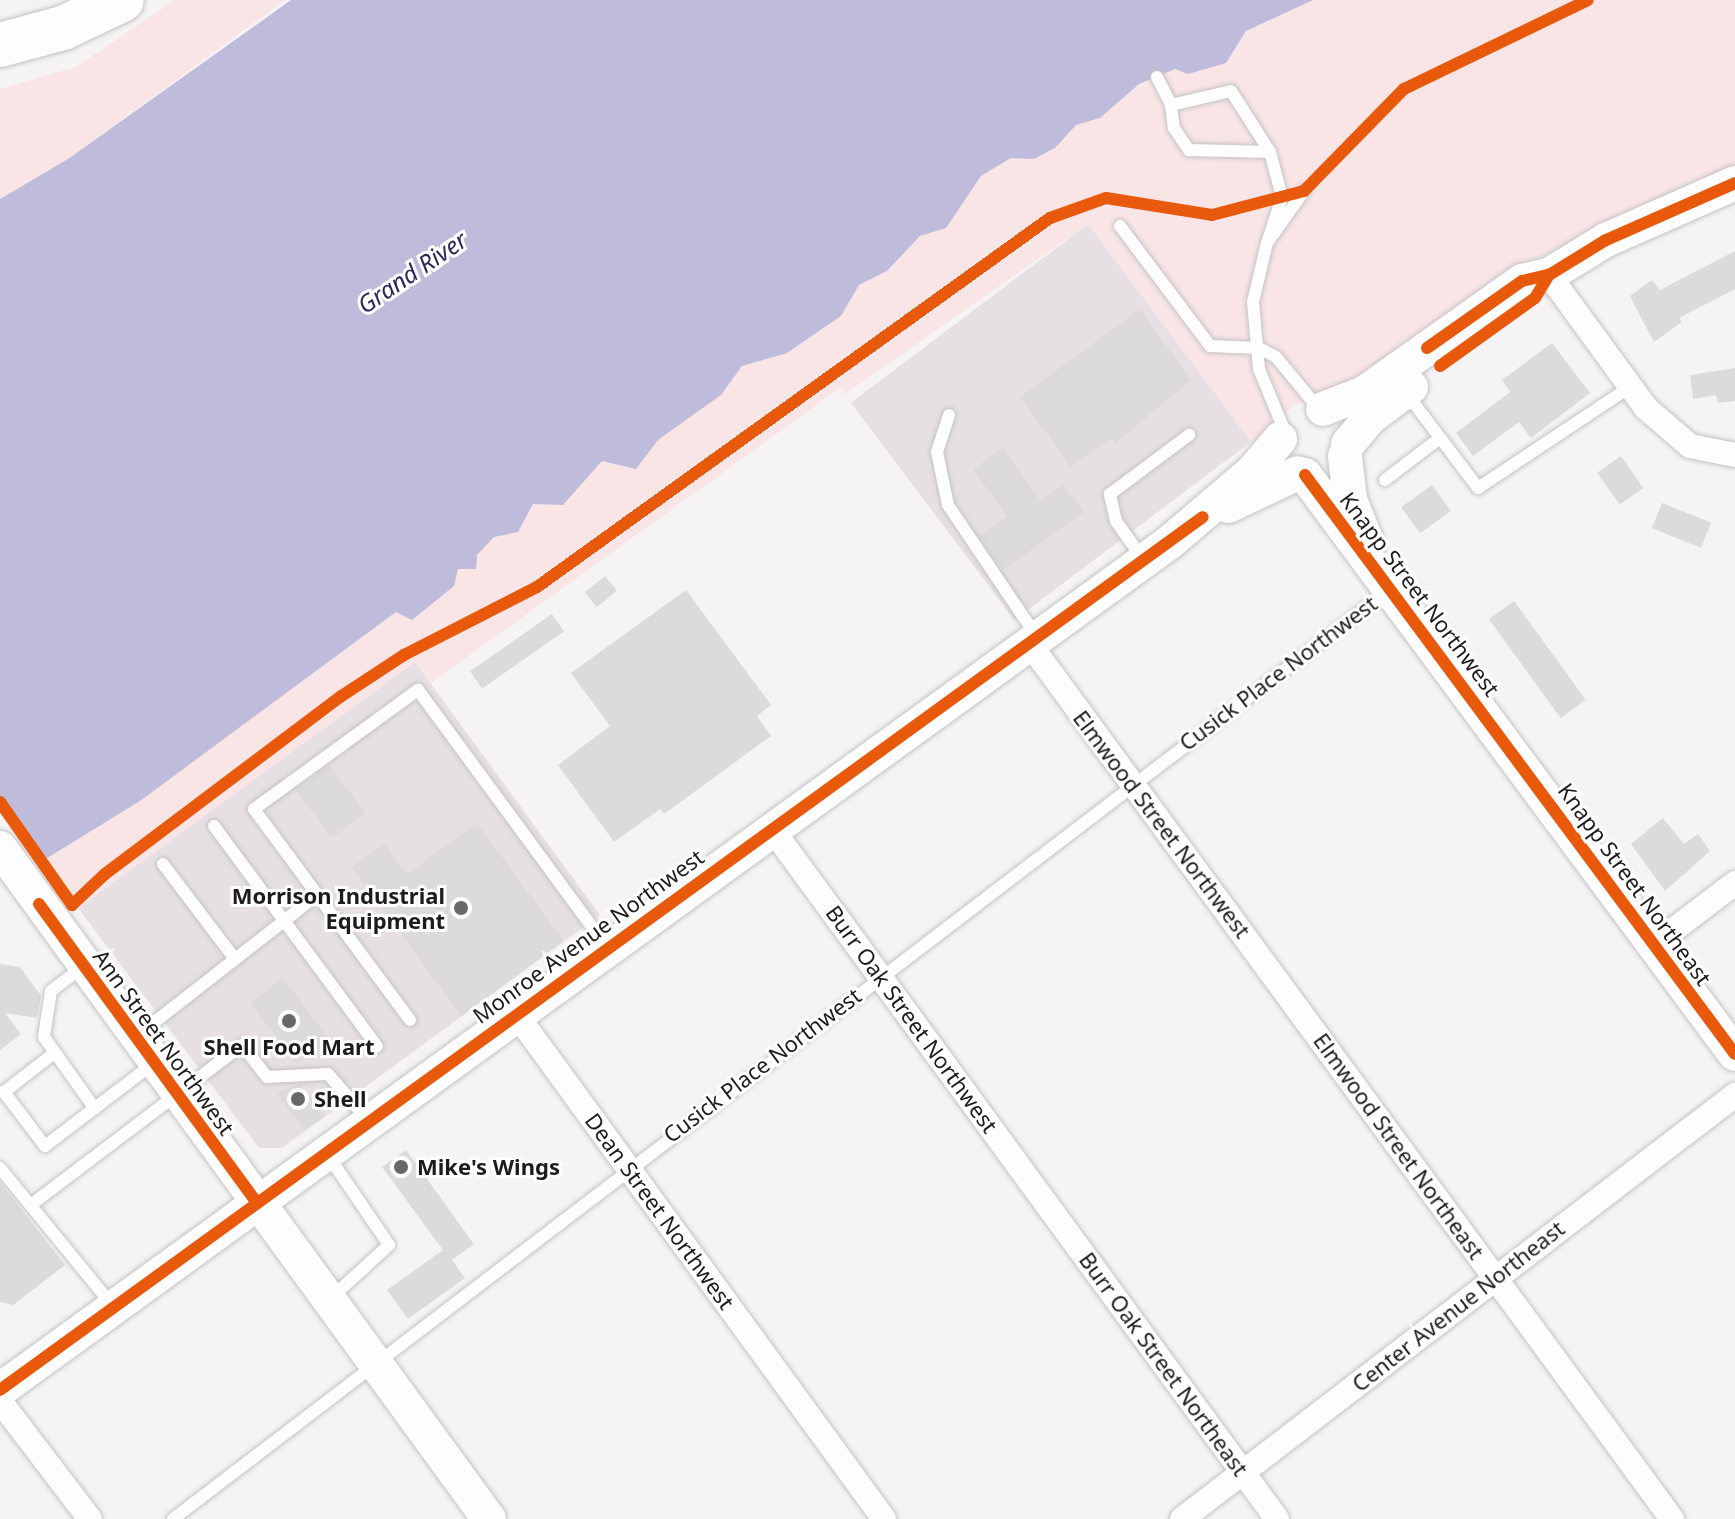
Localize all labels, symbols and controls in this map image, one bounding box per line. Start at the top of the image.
water label: Grand River [352,225,472,319]
street label: Knapp Street Northwest [1335,487,1505,701]
street label: Cusick Place Northwest [1174,590,1382,756]
street label: Elmwood Street Northwest [1068,705,1256,943]
street label: Knapp Street Northeast [1553,778,1717,990]
street label: Monroe Avenue Northwest [467,843,709,1029]
place label: Morrison Industrial Equipment [232,882,445,934]
marker: Morrison Industrial Equipment [452,899,470,917]
street label: Burr Oak Street Northwest [821,900,1003,1138]
street label: Ann Street Northwest [88,944,240,1140]
street label: Cusick Place Northwest [658,982,866,1148]
marker: Shell Food Mart [280,1012,298,1030]
street label: Elmwood Street Northeast [1308,1028,1490,1264]
place label: Shell Food Mart [204,1034,374,1060]
place label: Shell [314,1086,367,1112]
marker: Shell [289,1090,307,1108]
street label: Dean Street Northwest [580,1108,740,1314]
place label: Mike's Wings [417,1154,560,1180]
marker: Mike's Wings [392,1158,410,1176]
street label: Center Avenue Northeast [1347,1215,1569,1397]
street label: Burr Oak Street Northeast [1074,1247,1254,1481]

